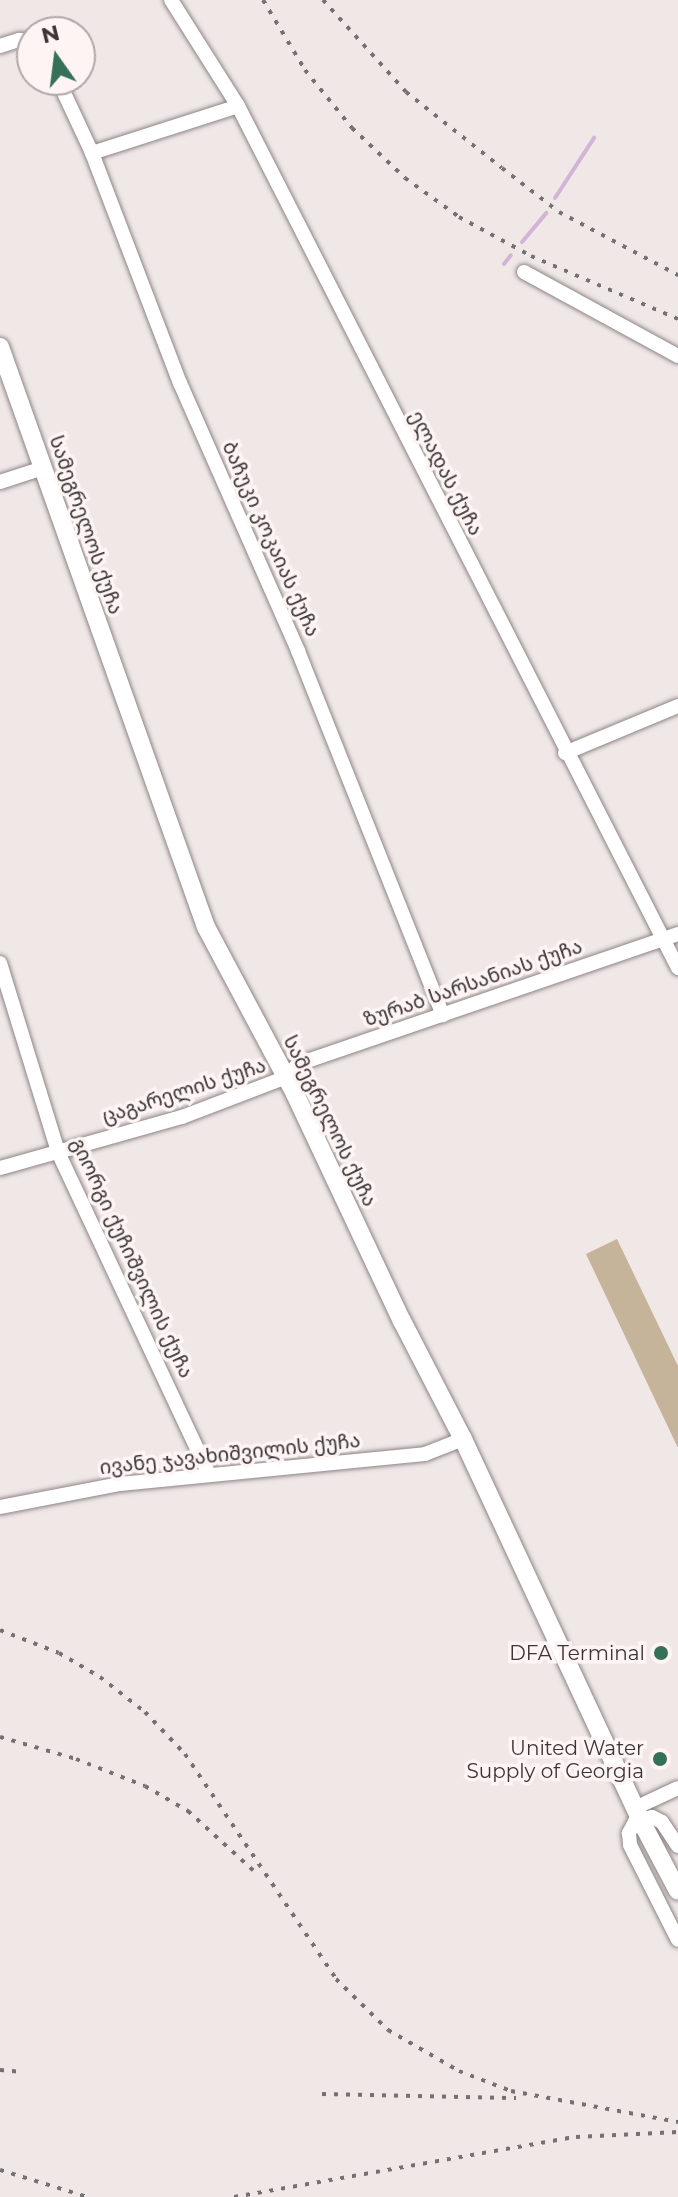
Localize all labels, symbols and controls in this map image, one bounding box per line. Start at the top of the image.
north arrow [16,16,96,96]
text: N [39,19,62,49]
street label: ელადას ქუჩა [404,406,488,540]
street label: სამეგრელოს ქუჩა [44,432,128,618]
street label: ბაჩუკი კოკაიას ქუჩა [217,438,325,640]
street label: ზურაბ სარსანიას ქუჩა [361,934,585,1032]
street label: სამეგრელოს ქუჩა [278,1031,382,1211]
street label: ცაგარელის ქუჩა [99,1053,269,1129]
street label: გიორგი ქუჩიშვილის ქუჩა [66,1134,198,1382]
street label: ივანე ჯავახიშვილის ქუჩა [98,1428,362,1480]
place label: DFA Terminal [509,1641,645,1665]
marker: DFA Terminal [652,1644,670,1662]
place label: United Water Supply of Georgia [466,1736,644,1783]
marker: United Water Supply of Georgia [651,1750,669,1768]

